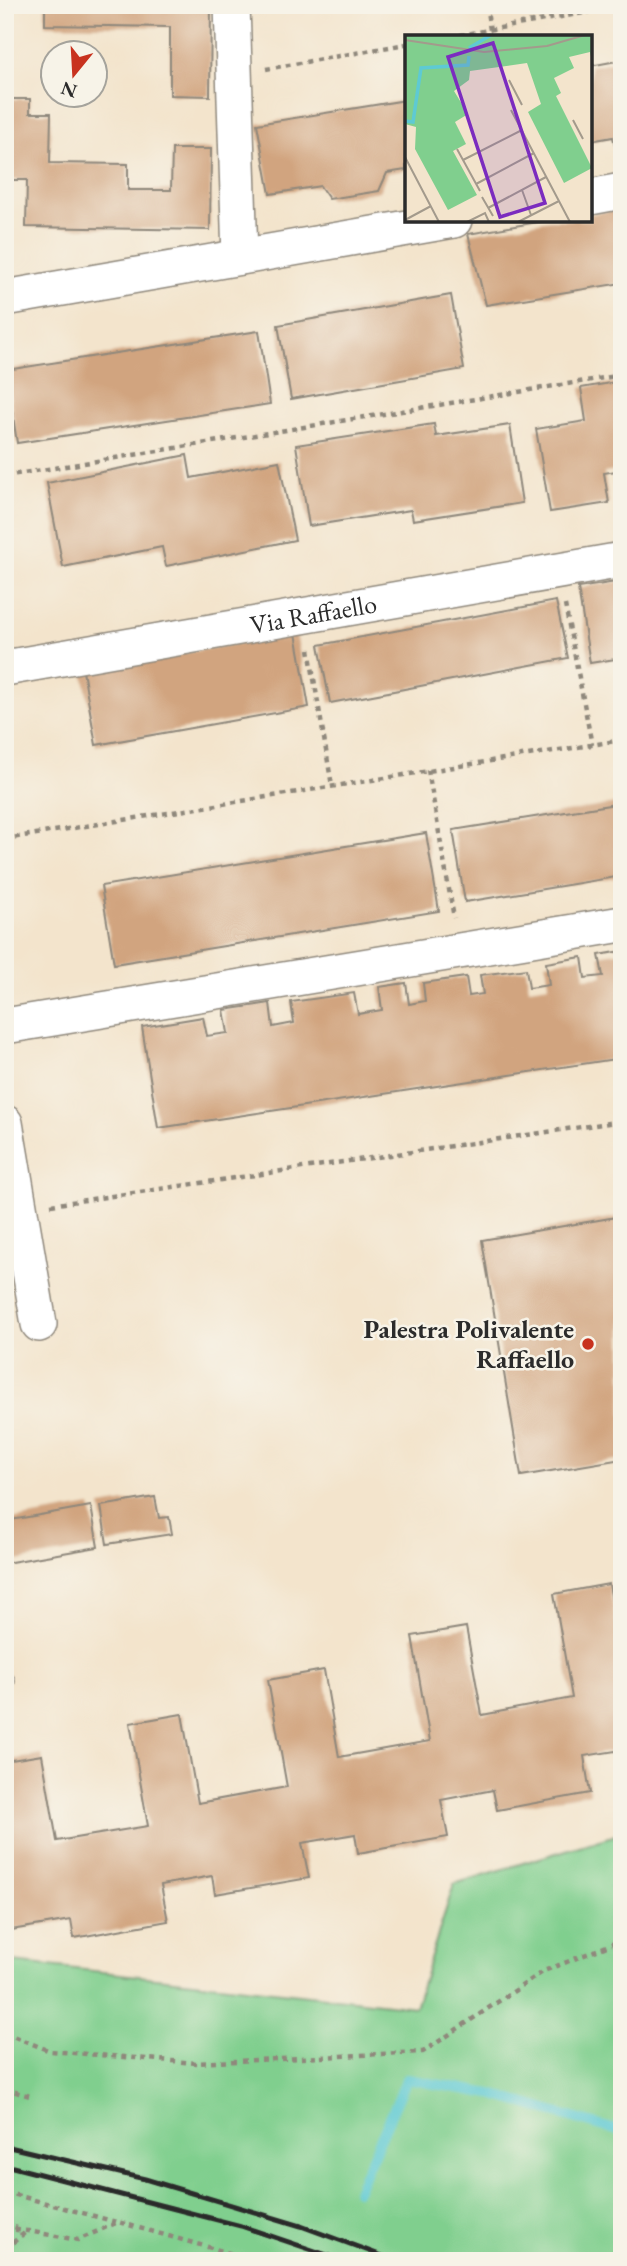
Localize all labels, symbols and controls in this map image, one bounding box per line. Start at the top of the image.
inset map [405,35,592,222]
north arrow [38,38,108,108]
text: N [57,75,80,104]
street label: Via Raffaello [247,586,379,642]
place label: Palestra Polivalente Raffaello [363,1312,574,1376]
marker: Palestra Polivalente Raffaello [580,1336,596,1352]

